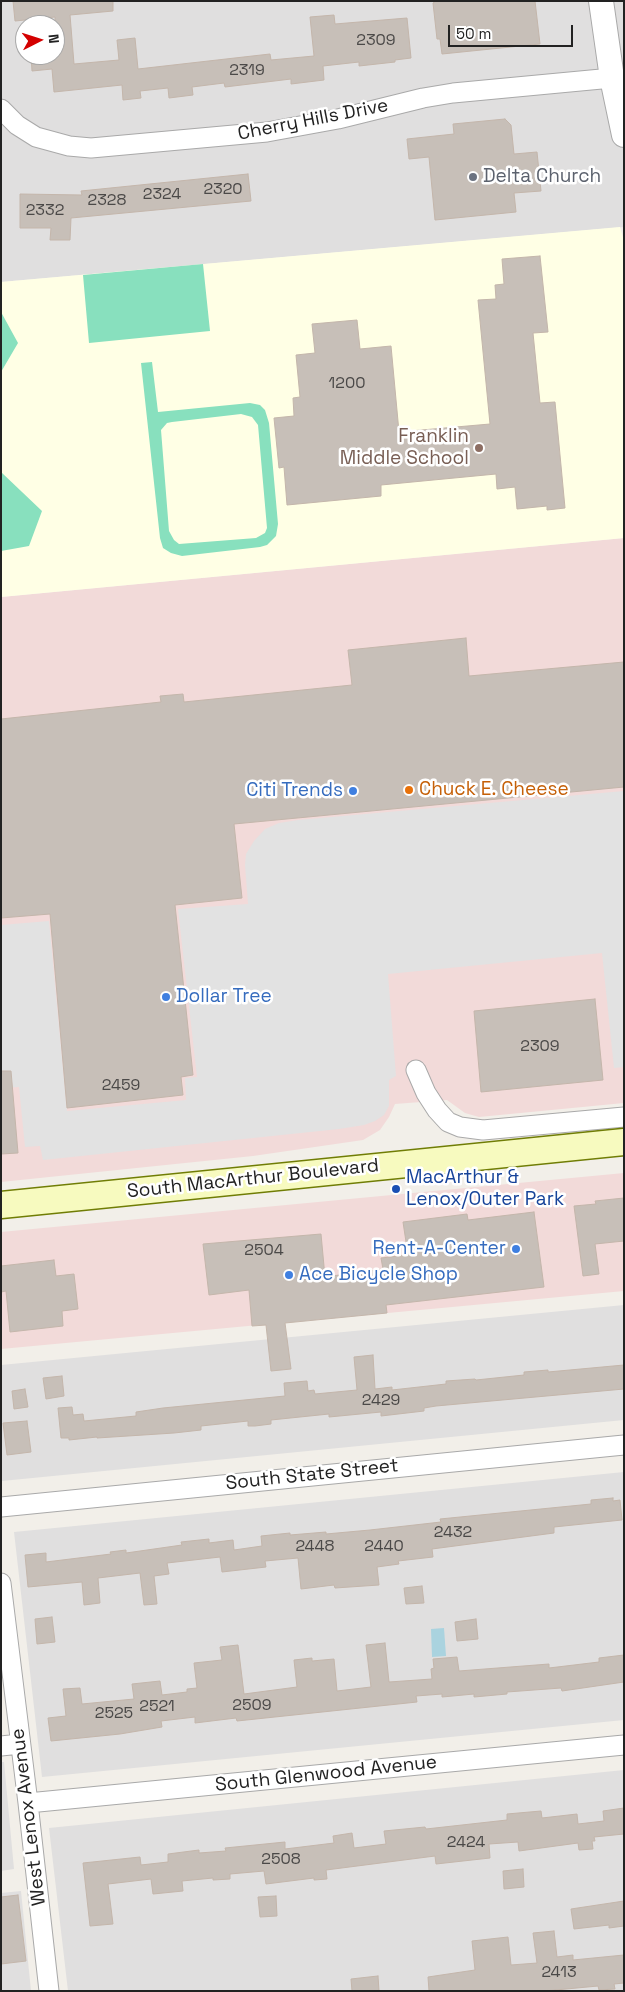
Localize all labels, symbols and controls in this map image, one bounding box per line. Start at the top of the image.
north arrow [15,15,65,65]
scale bar [450,15,575,47]
text: 50 m [456,24,491,43]
house number: 2309 [356,31,396,51]
text: N [45,33,63,44]
house number: 2319 [229,61,265,81]
street label: Cherry Hills Drive [236,94,390,146]
place label: Delta Church [483,166,601,188]
marker: Delta Church [467,171,479,183]
house number: 2320 [203,180,243,200]
house number: 2324 [143,185,181,205]
house number: 2328 [88,191,126,211]
house number: 2332 [26,201,64,221]
house number: 1200 [329,374,365,394]
place label: Franklin Middle School [340,426,469,470]
marker: Franklin Middle School [473,442,485,454]
place label: Chuck E. Cheese [419,779,569,801]
place label: Citi Trends [246,780,343,802]
marker: Chuck E. Cheese [403,784,415,796]
marker: Citi Trends [347,785,359,797]
place label: Dollar Tree [176,986,272,1008]
marker: Dollar Tree [160,991,172,1003]
house number: 2309 [520,1037,560,1057]
house number: 2459 [102,1076,140,1096]
street label: South MacArthur Boulevard [126,1154,380,1204]
place label: MacArthur & Lenox/Outer Park [406,1167,564,1211]
marker: MacArthur & Lenox/Outer Park [390,1183,402,1195]
place label: Rent-A-Center [373,1238,506,1260]
house number: 2504 [244,1241,284,1261]
marker: Rent-A-Center [510,1243,522,1255]
place label: Ace Bicycle Shop [299,1264,458,1286]
marker: Ace Bicycle Shop [283,1269,295,1281]
house number: 2429 [362,1391,400,1411]
street label: South State Street [225,1455,399,1495]
house number: 2432 [434,1523,472,1543]
house number: 2448 [295,1537,335,1557]
house number: 2440 [364,1537,404,1557]
house number: 2509 [232,1696,272,1716]
house number: 2521 [139,1697,175,1717]
house number: 2525 [95,1704,133,1724]
street label: West Lenox Avenue [7,1727,51,1907]
street label: South Glenwood Avenue [214,1751,438,1797]
house number: 2424 [447,1833,485,1853]
house number: 2508 [261,1850,301,1870]
house number: 2413 [541,1963,577,1983]

